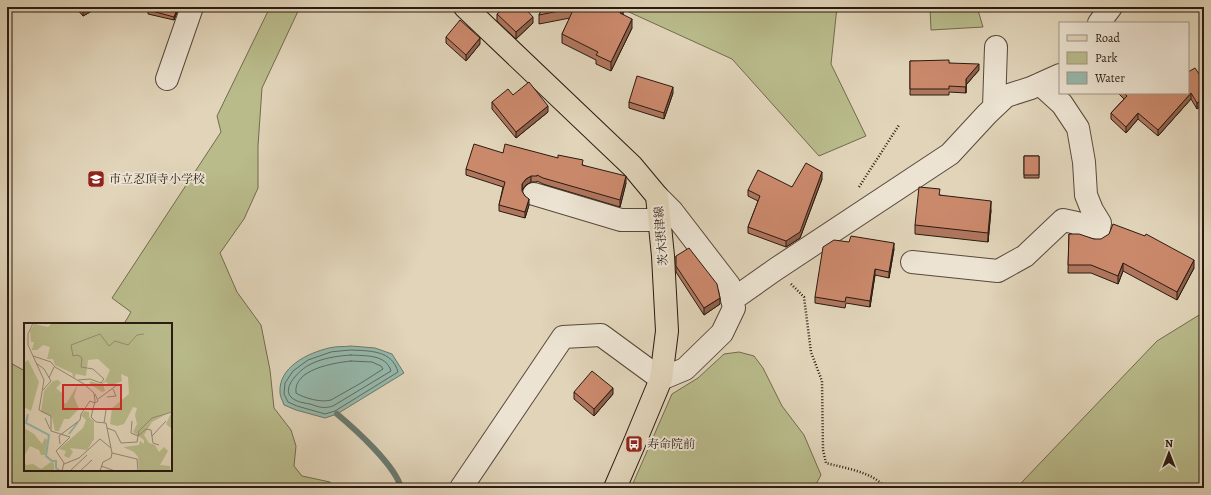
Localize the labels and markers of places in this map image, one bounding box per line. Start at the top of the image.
school or university icon: 市立忍頂寺小学校 [86,169,106,189]
place label: 市立忍頂寺小学校 [109,171,205,187]
bus stop icon: 寿命院前 [624,434,644,454]
place label: 寿命院前 [647,436,695,452]

